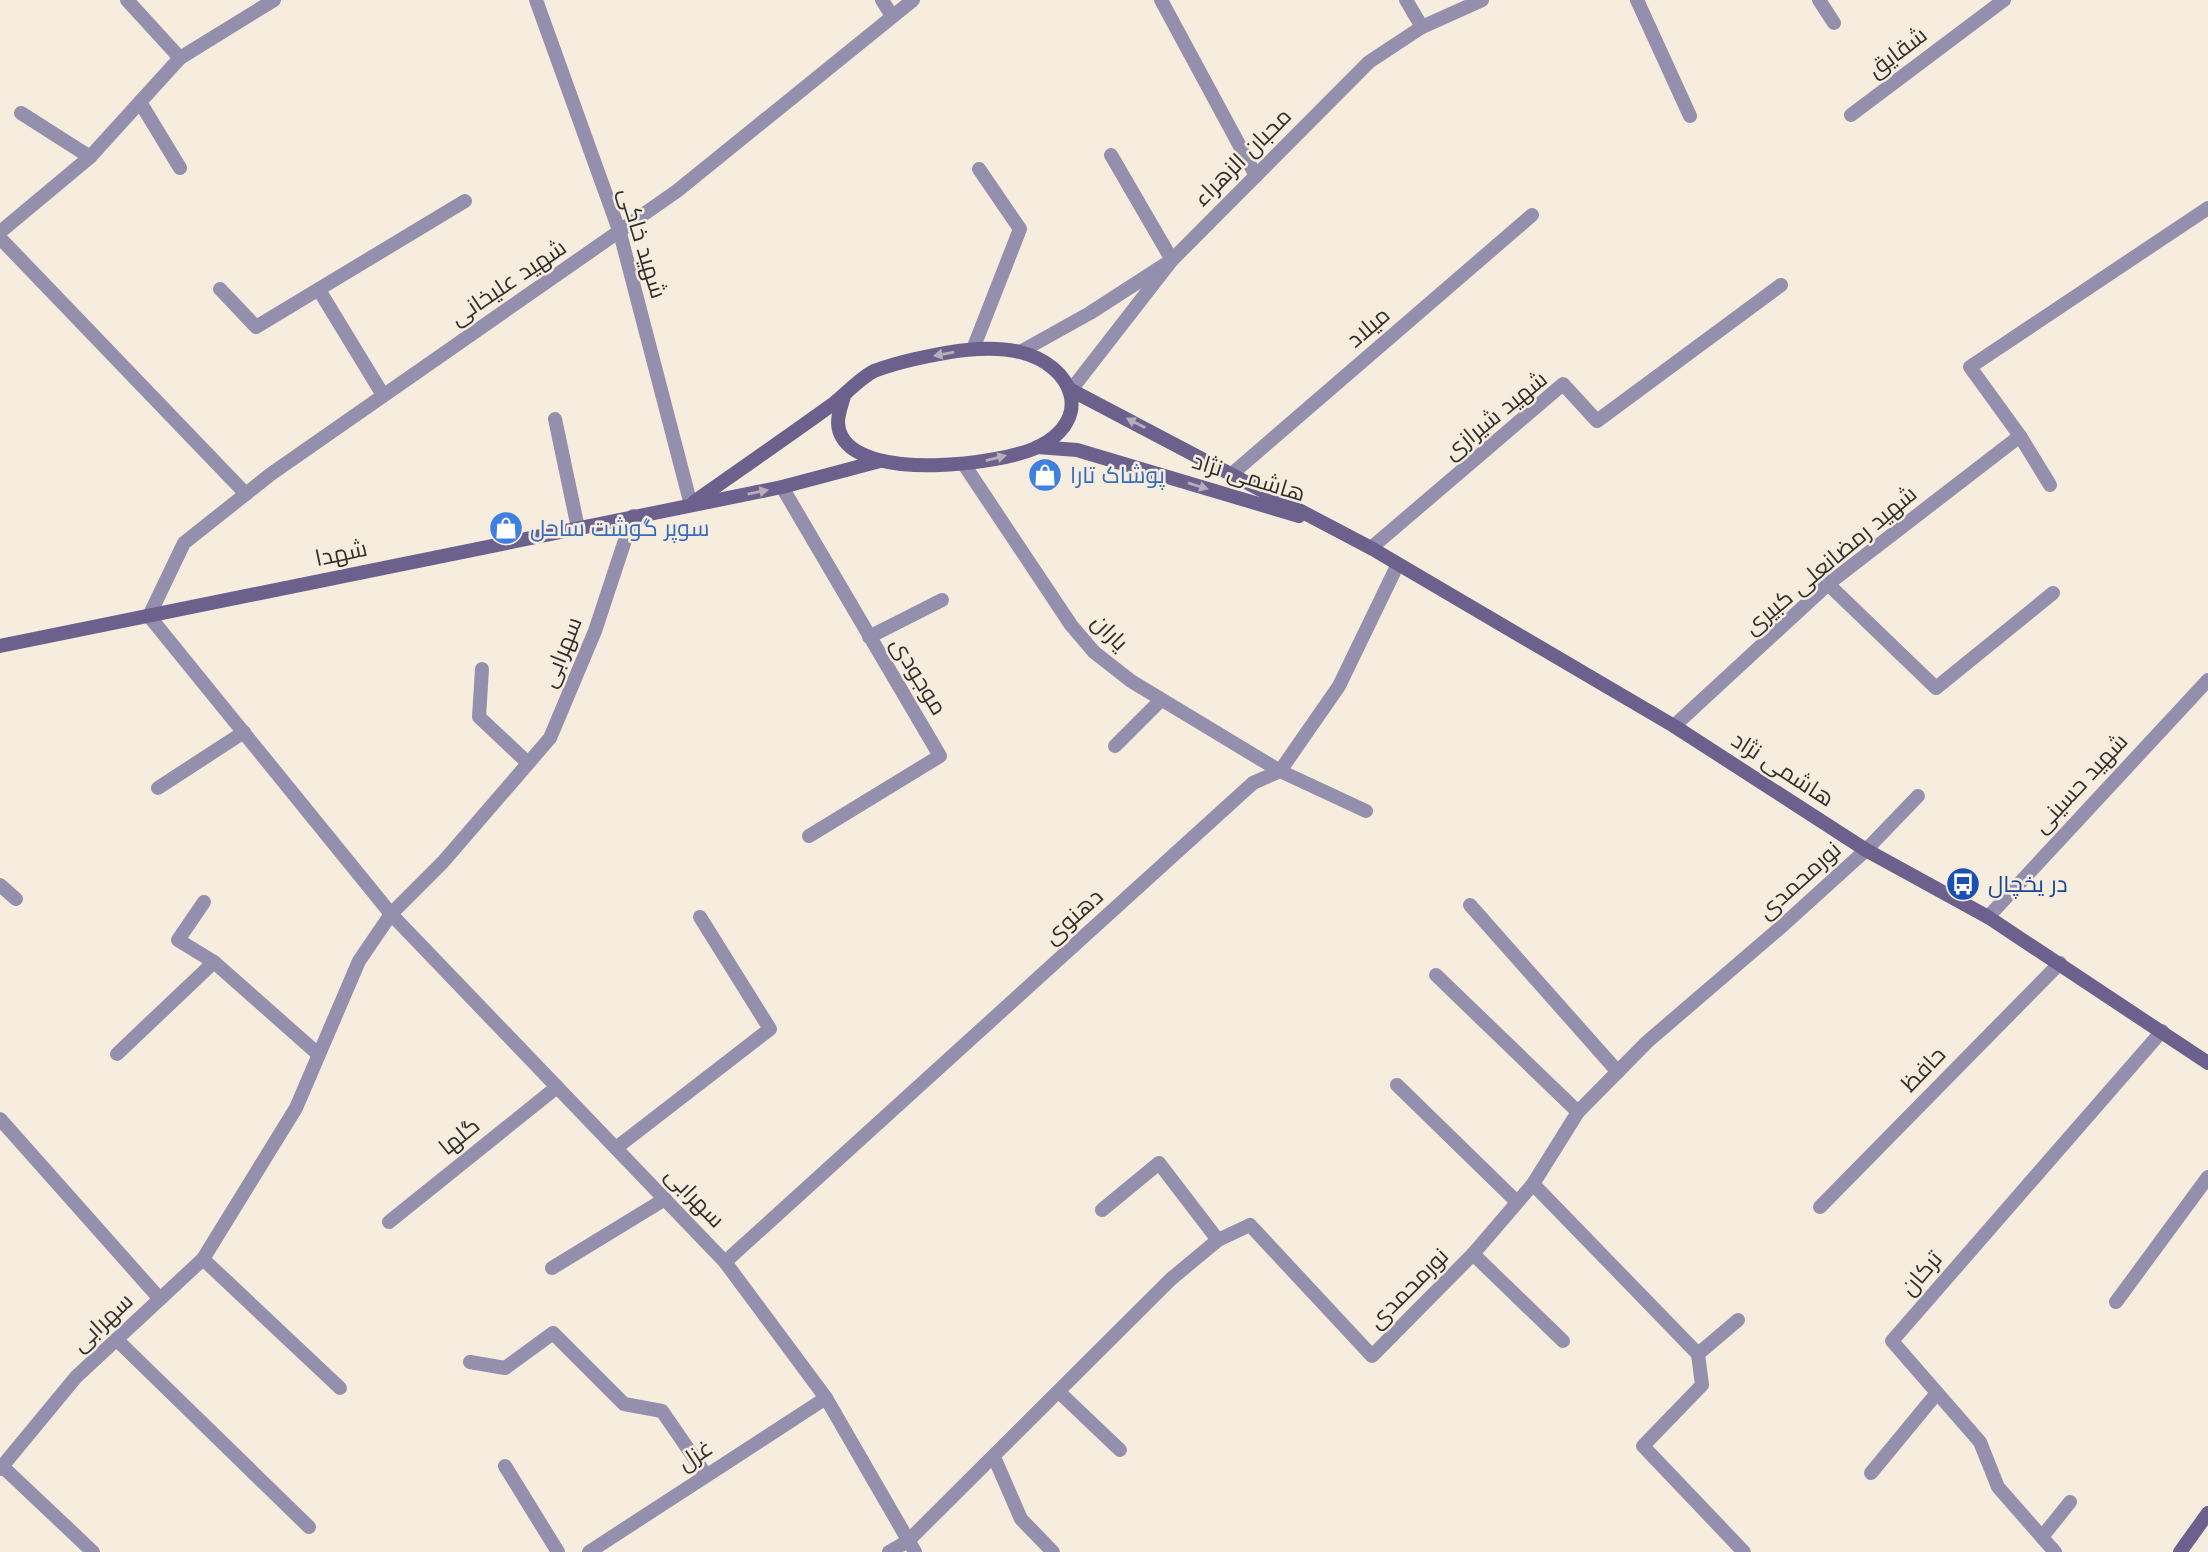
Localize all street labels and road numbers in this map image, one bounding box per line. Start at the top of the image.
street label: شقایق [1862,21,1932,83]
street label: محبان الزهراء [1187,102,1297,212]
street label: شهید خاکی [613,184,673,302]
street label: شهید علیخانی [444,233,572,331]
street label: میلاد [1341,301,1395,353]
street label: شهید شیرازی [1438,365,1552,465]
street label: هاشمی نژاد [1189,447,1309,507]
street label: شهید رمضانعلی کبیری [1738,480,1922,640]
street label: شهدا [312,534,370,572]
street label: یاران [1086,608,1134,656]
street label: سهرابی [534,613,588,691]
street label: موجودی [885,632,953,720]
street label: هاشمی نژاد [1726,725,1840,813]
street label: شهید حسینی [2027,727,2133,839]
street label: نورمحمدی [1752,835,1846,925]
street label: دهنوی [1038,882,1108,950]
street label: حافظ [1895,1041,1951,1097]
street label: گلها [433,1111,485,1161]
street label: سهرابی [659,1161,731,1233]
street label: نورمحمدی [1362,1242,1454,1334]
street label: ترکان [1894,1245,1948,1301]
street label: سهرابی [65,1287,139,1357]
street label: غزل [672,1433,718,1477]

